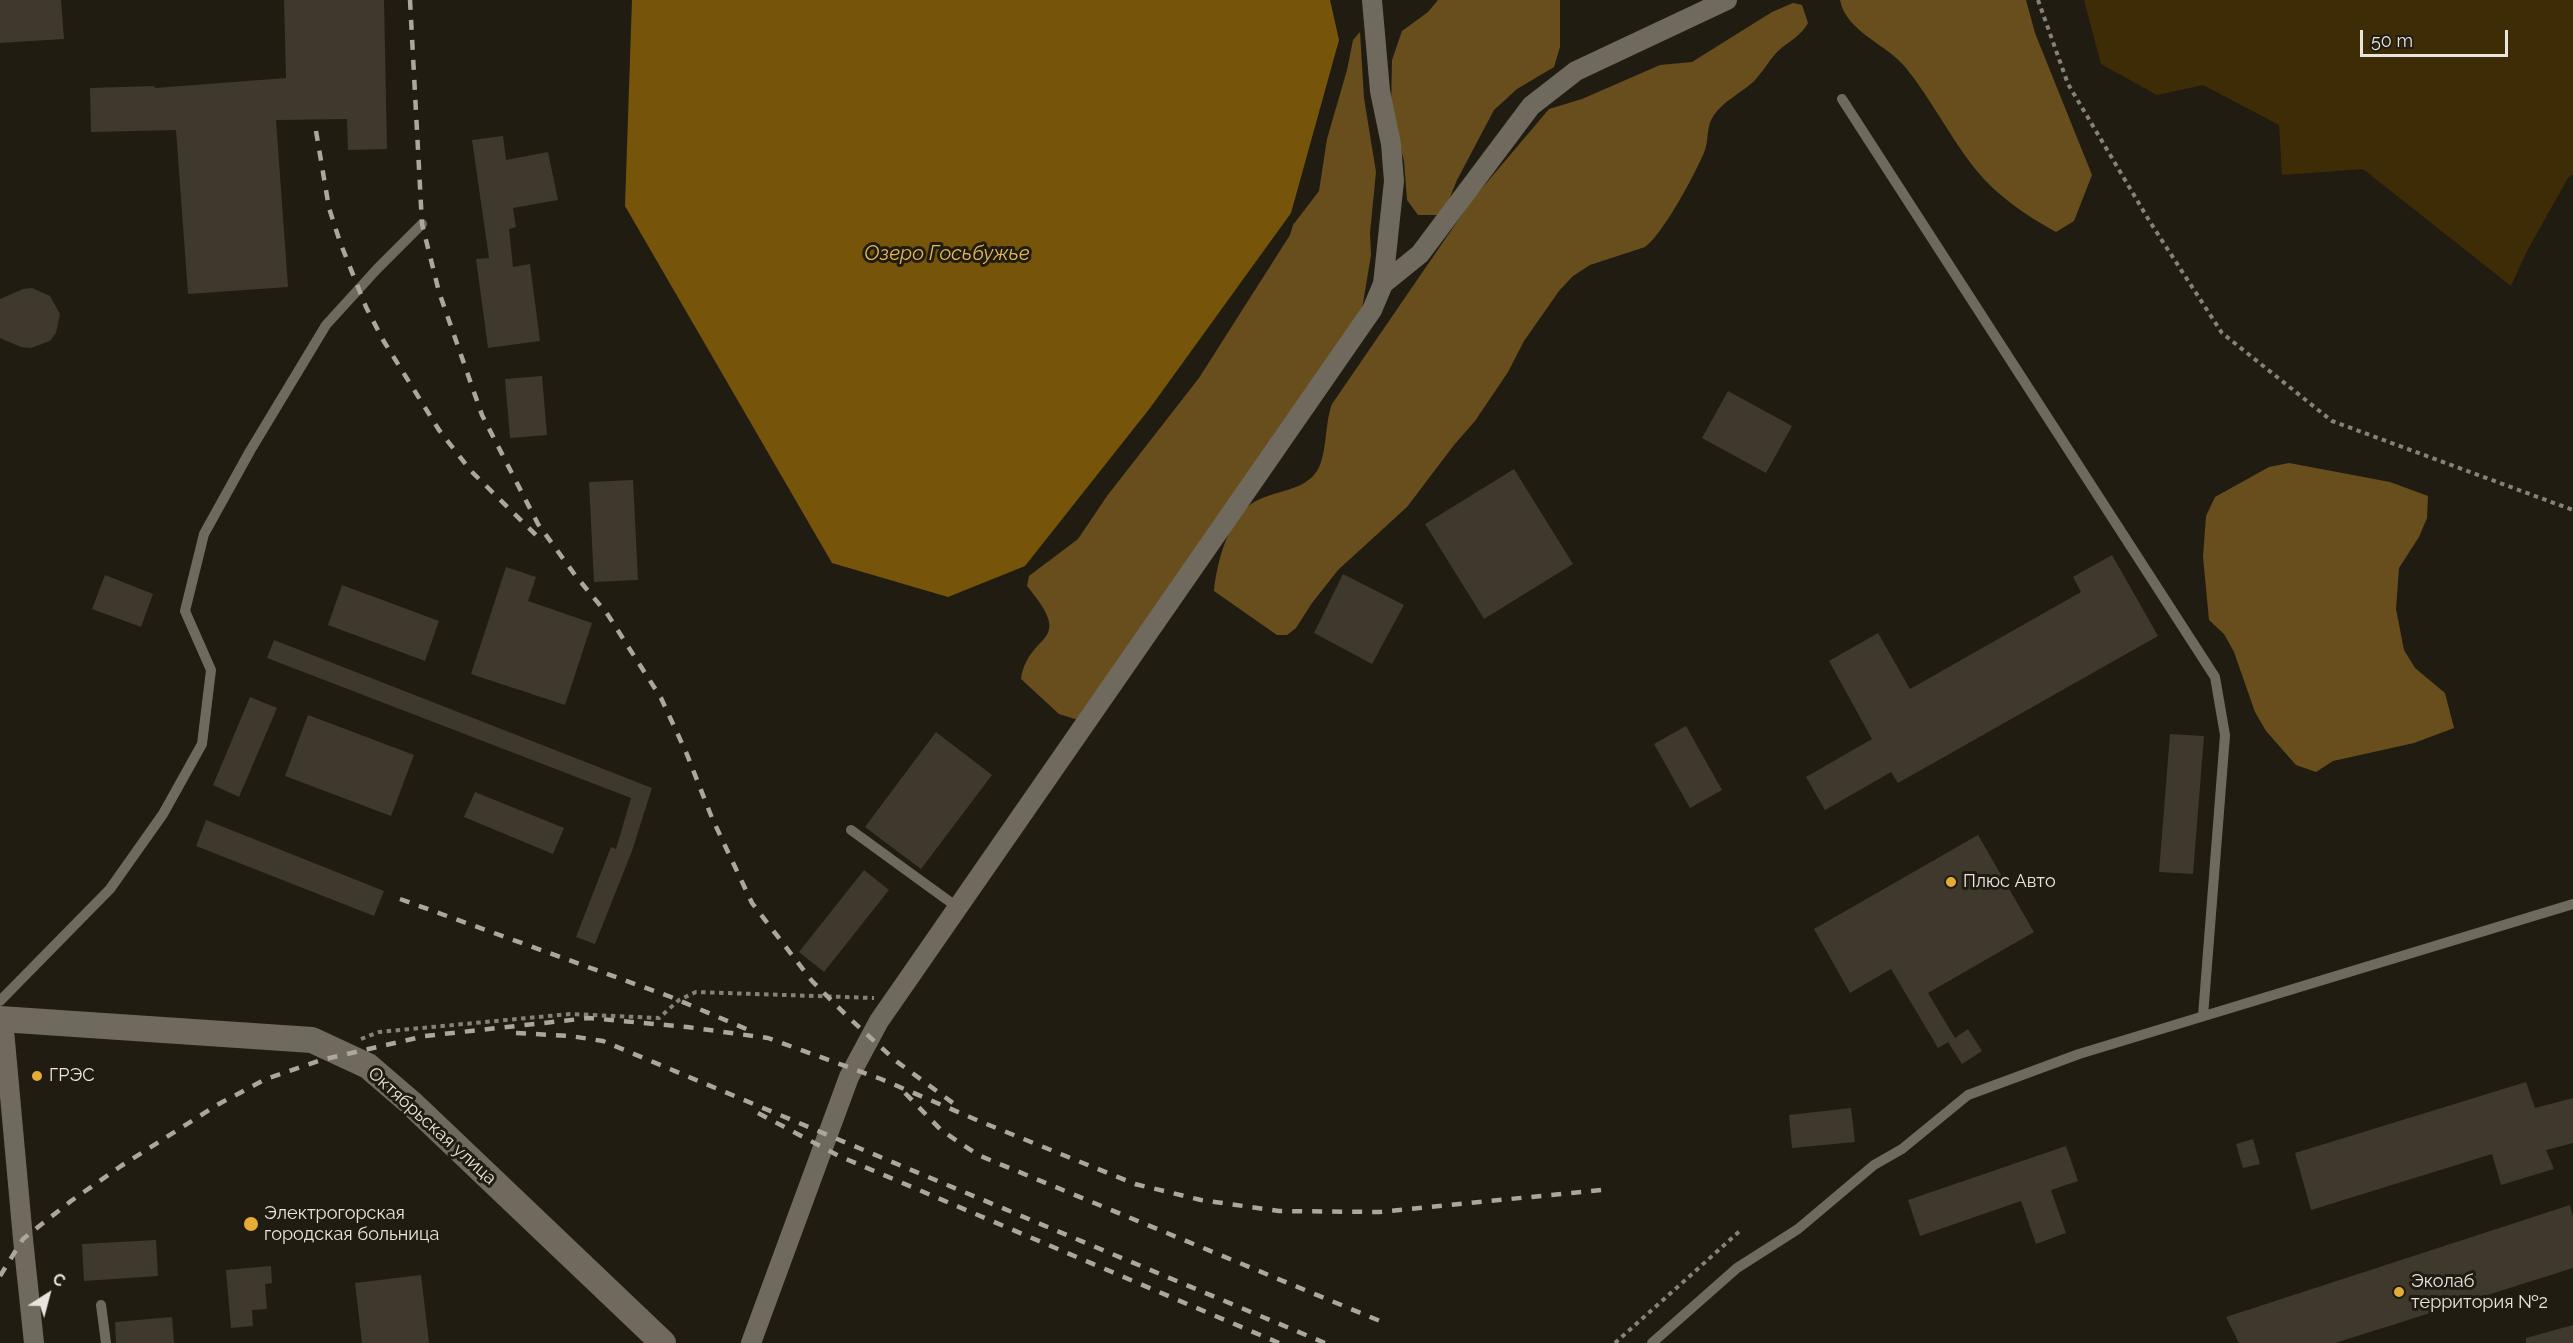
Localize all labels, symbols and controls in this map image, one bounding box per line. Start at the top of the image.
scale bar [2363,18,2512,56]
text: 50 m [2371,30,2413,51]
water label: Озеро Госьбужье [864,242,1030,266]
place label: Плюс Авто [1963,871,2056,893]
marker: Плюс Авто [1944,875,1958,889]
street label: Октябрьская улица [363,1063,501,1189]
place label: ГРЭС [49,1065,95,1087]
marker: ГРЭС [30,1069,44,1083]
place label: Электрогорская городская больница [264,1203,439,1246]
marker: Электрогорская городская больница [242,1215,260,1233]
north arrow [18,1265,78,1325]
text: С [49,1269,69,1291]
place label: Эколаб территория №2 [2411,1271,2548,1314]
marker: Эколаб территория №2 [2392,1285,2406,1299]

